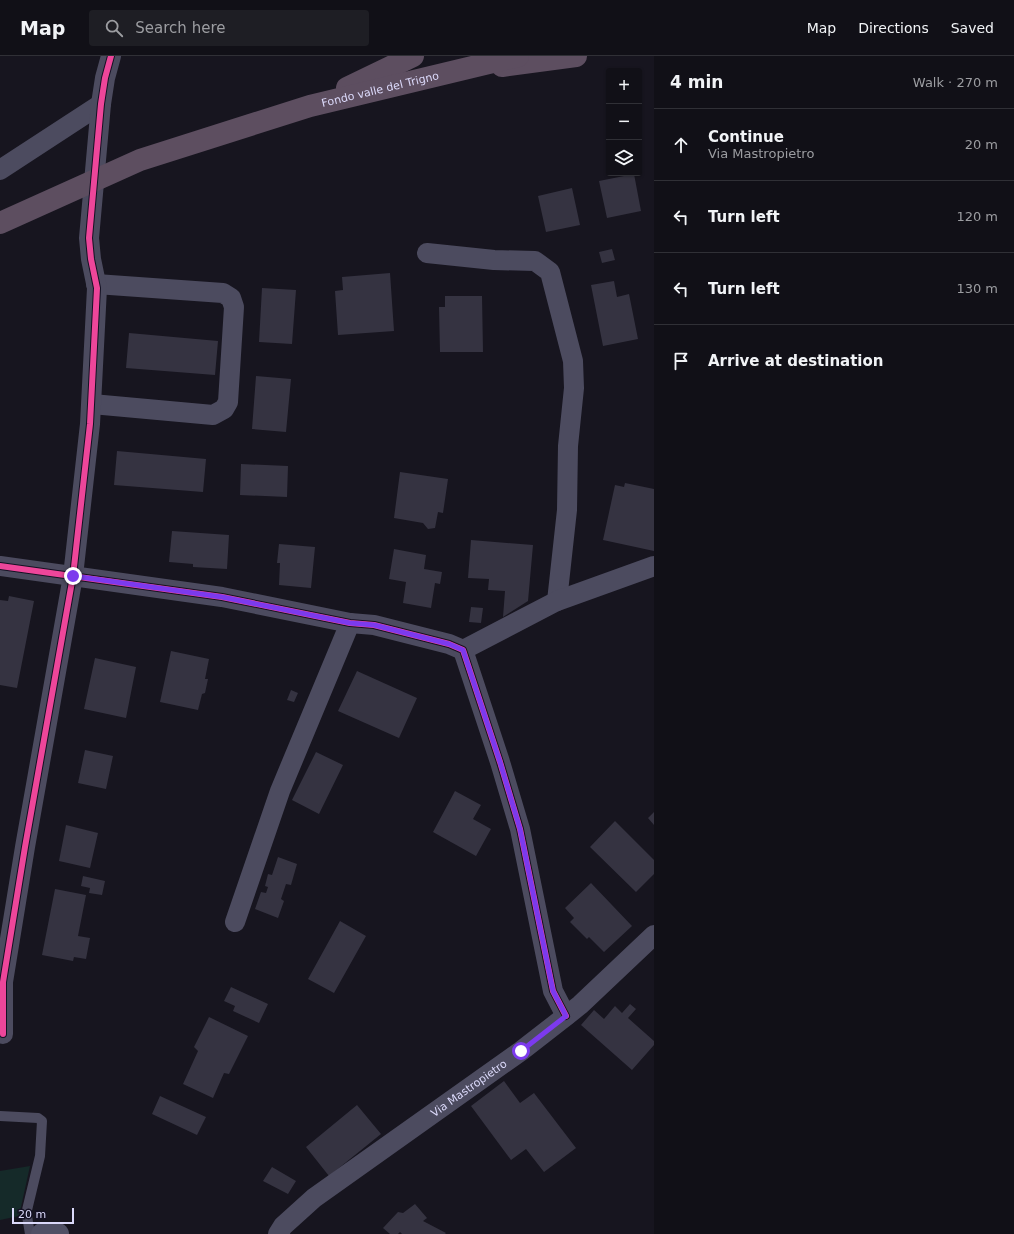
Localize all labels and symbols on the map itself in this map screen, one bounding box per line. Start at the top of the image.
street label: Fondo valle del Trigno [320,69,440,110]
route end [64,567,82,585]
route start [512,1042,530,1060]
street label: Via Mastropietro [429,1057,510,1120]
scale bar [12,1206,74,1225]

